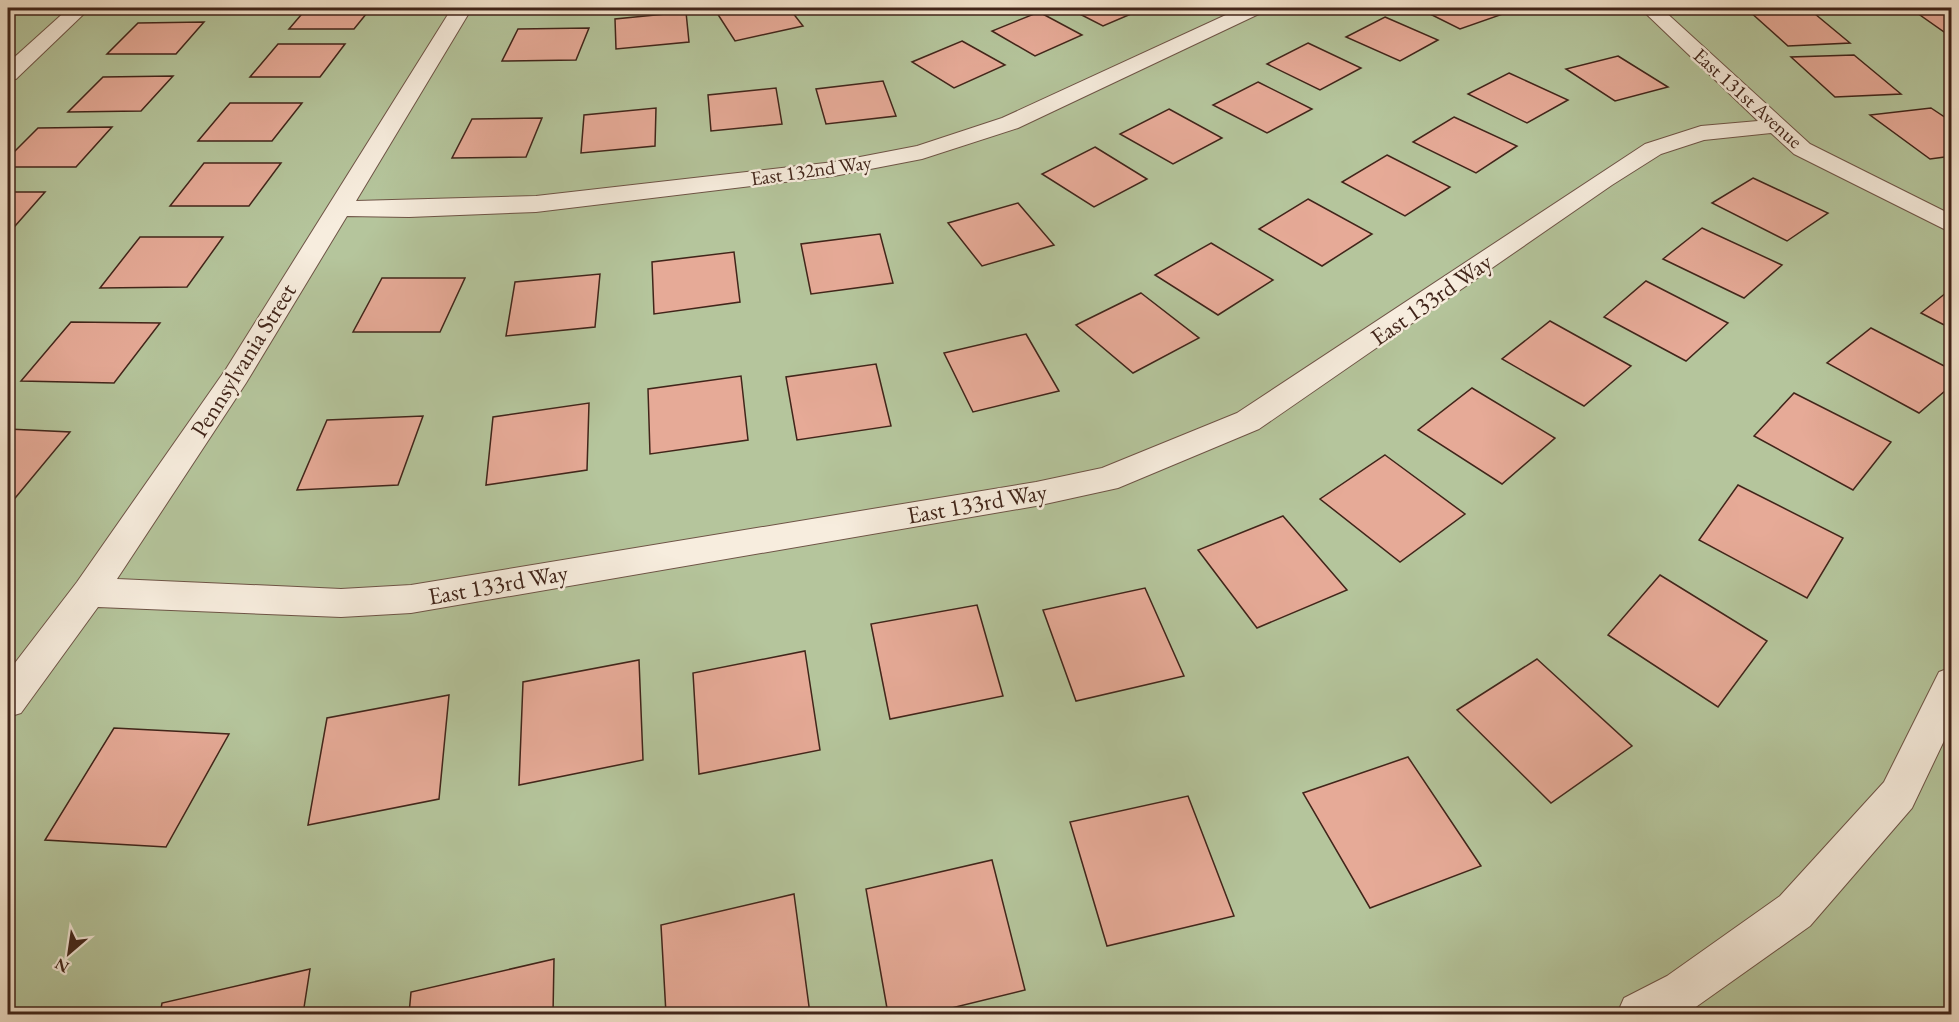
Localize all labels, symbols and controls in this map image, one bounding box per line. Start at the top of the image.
street label: East 131st Avenue [1688,42,1808,154]
street label: East 132nd Way [749,149,873,191]
street label: East 133rd Way [1364,245,1498,352]
street label: Pennsylvania Street [183,277,303,443]
street label: East 133rd Way [905,475,1050,531]
street label: East 133rd Way [426,556,571,612]
north arrow [39,923,99,983]
text: N [51,953,73,978]

